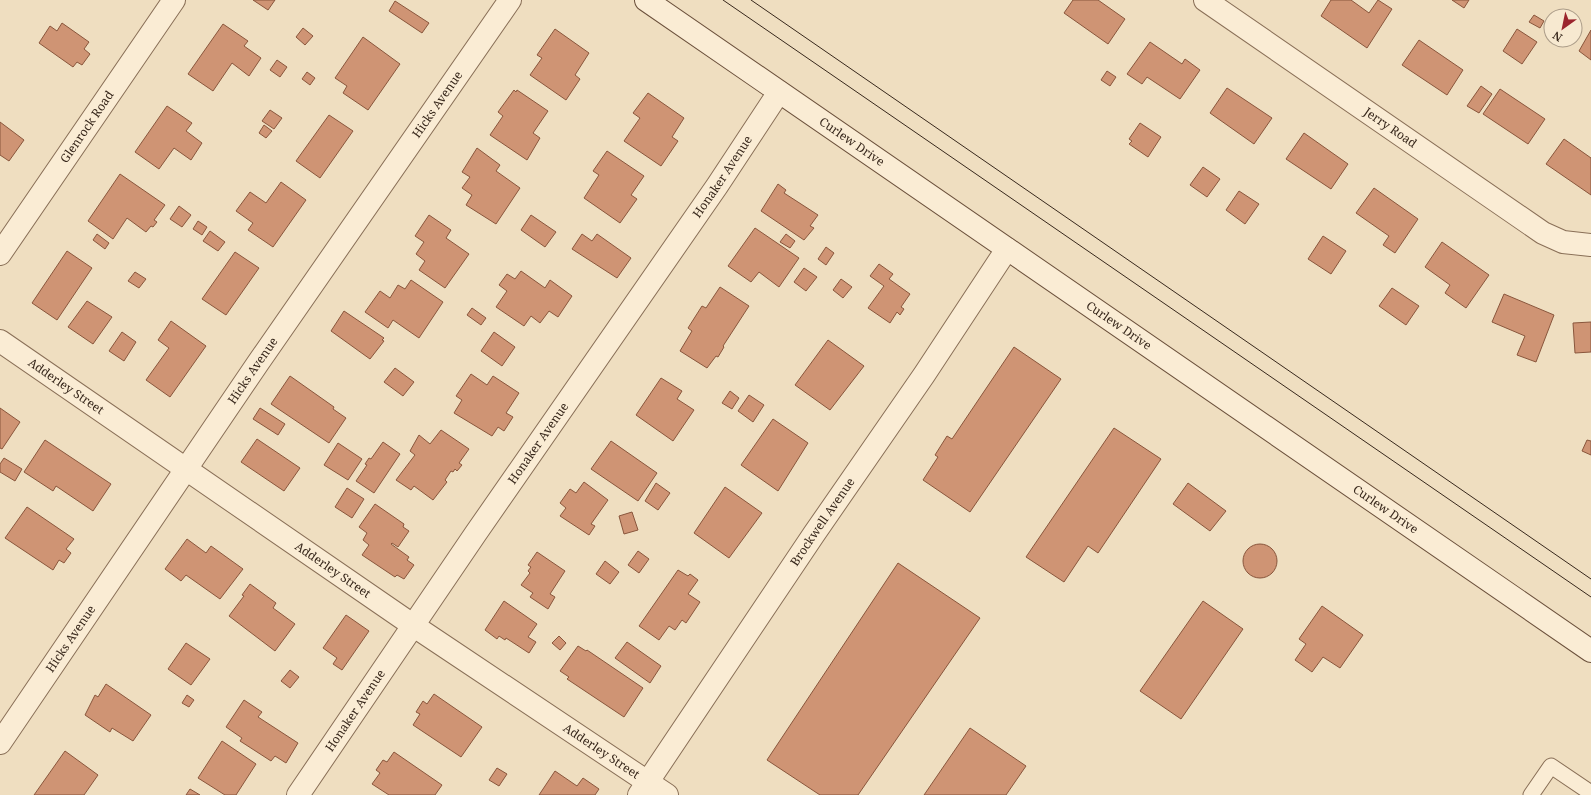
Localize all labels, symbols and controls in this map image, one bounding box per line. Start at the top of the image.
north arrow [1543,8,1583,48]
text: N [1549,28,1565,45]
street label: Hicks Avenue [408,67,466,141]
street label: Glenrock Road [56,87,118,166]
street label: Jerry Road [1360,102,1421,152]
street label: Curlew Drive [816,113,888,170]
street label: Honaker Avenue [688,132,756,221]
street label: Curlew Drive [1083,297,1155,354]
street label: Hicks Avenue [223,334,281,407]
street label: Adderley Street [25,354,107,418]
street label: Honaker Avenue [504,399,572,487]
street label: Brockwell Avenue [786,474,858,569]
street label: Curlew Drive [1350,480,1422,538]
street label: Adderley Street [292,538,374,602]
street label: Hicks Avenue [41,602,99,675]
street label: Honaker Avenue [321,666,389,755]
street label: Adderley Street [560,719,643,782]

